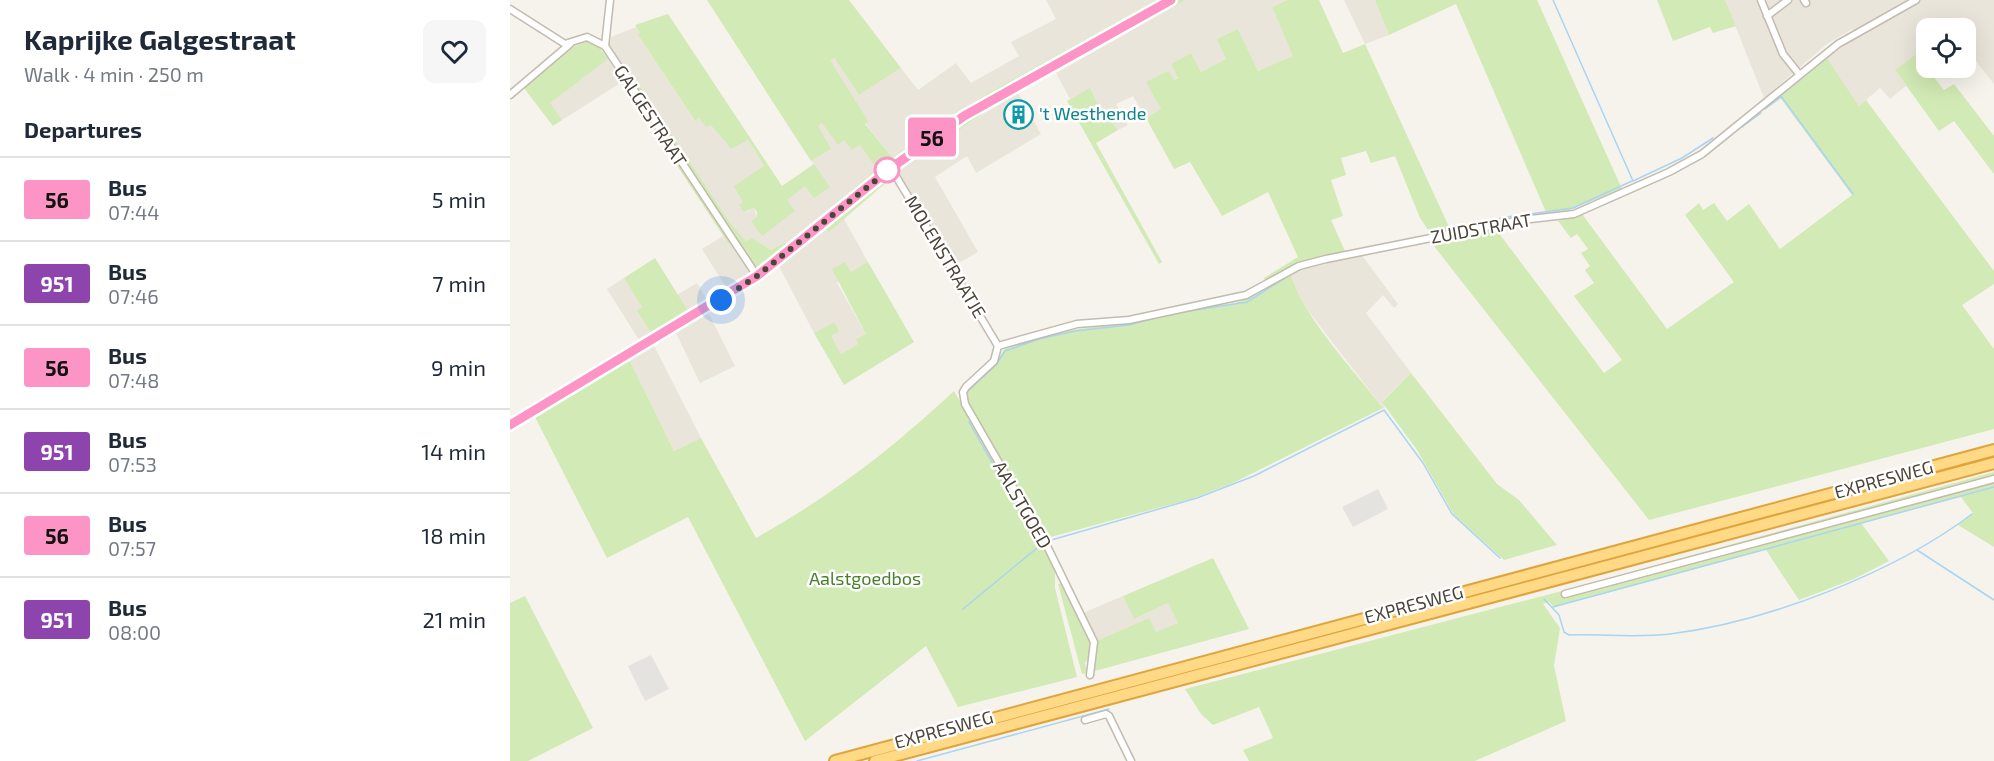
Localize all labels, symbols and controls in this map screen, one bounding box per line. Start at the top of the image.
map controls [1916,18,1976,78]
button: locate [1916,18,1976,78]
button: heart [423,20,486,83]
text: Kaprijke Galgestraat [24,22,296,56]
street label: GALGESTRAAT [610,61,692,171]
text: Walk · 4 min · 250 m [24,62,204,86]
building icon: 't Westhende [1002,98,1034,130]
place label: 't Westhende [1039,102,1146,124]
text: Departures [24,116,142,142]
line badge: 56 [905,118,959,156]
text: 56 [920,125,944,150]
unlabelled marker [874,157,900,183]
text: Bus [108,174,147,200]
text: 5 min [432,186,486,212]
text: 56 [45,187,69,212]
street label: MOLENSTRAATJE [901,191,991,322]
text: 07:44 [108,200,160,224]
street label: ZUIDSTRAAT [1429,208,1534,248]
text: Bus [108,258,147,284]
text: 7 min [432,270,486,296]
text: 951 [40,271,74,296]
text: 07:46 [108,284,159,308]
your location [706,285,736,315]
text: Bus [108,342,147,368]
text: 9 min [431,354,486,380]
text: 56 [45,355,69,380]
text: 07:48 [108,368,159,392]
text: Bus [108,426,147,452]
text: 14 min [421,438,486,464]
text: 951 [40,439,74,464]
text: 07:53 [108,452,157,476]
street label: EXPRESWEG [1832,455,1936,503]
street label: AALSTGOED [989,457,1057,552]
text: Bus [108,510,147,536]
text: 18 min [421,522,486,548]
text: 56 [45,523,69,548]
text: 07:57 [108,536,156,560]
park label: Aalstgoedbos [809,567,921,589]
street label: EXPRESWEG [1362,580,1466,628]
text: Bus [108,594,147,620]
text: 21 min [422,606,486,632]
text: 951 [40,607,74,632]
text: 08:00 [108,620,161,644]
street label: EXPRESWEG [892,705,996,753]

